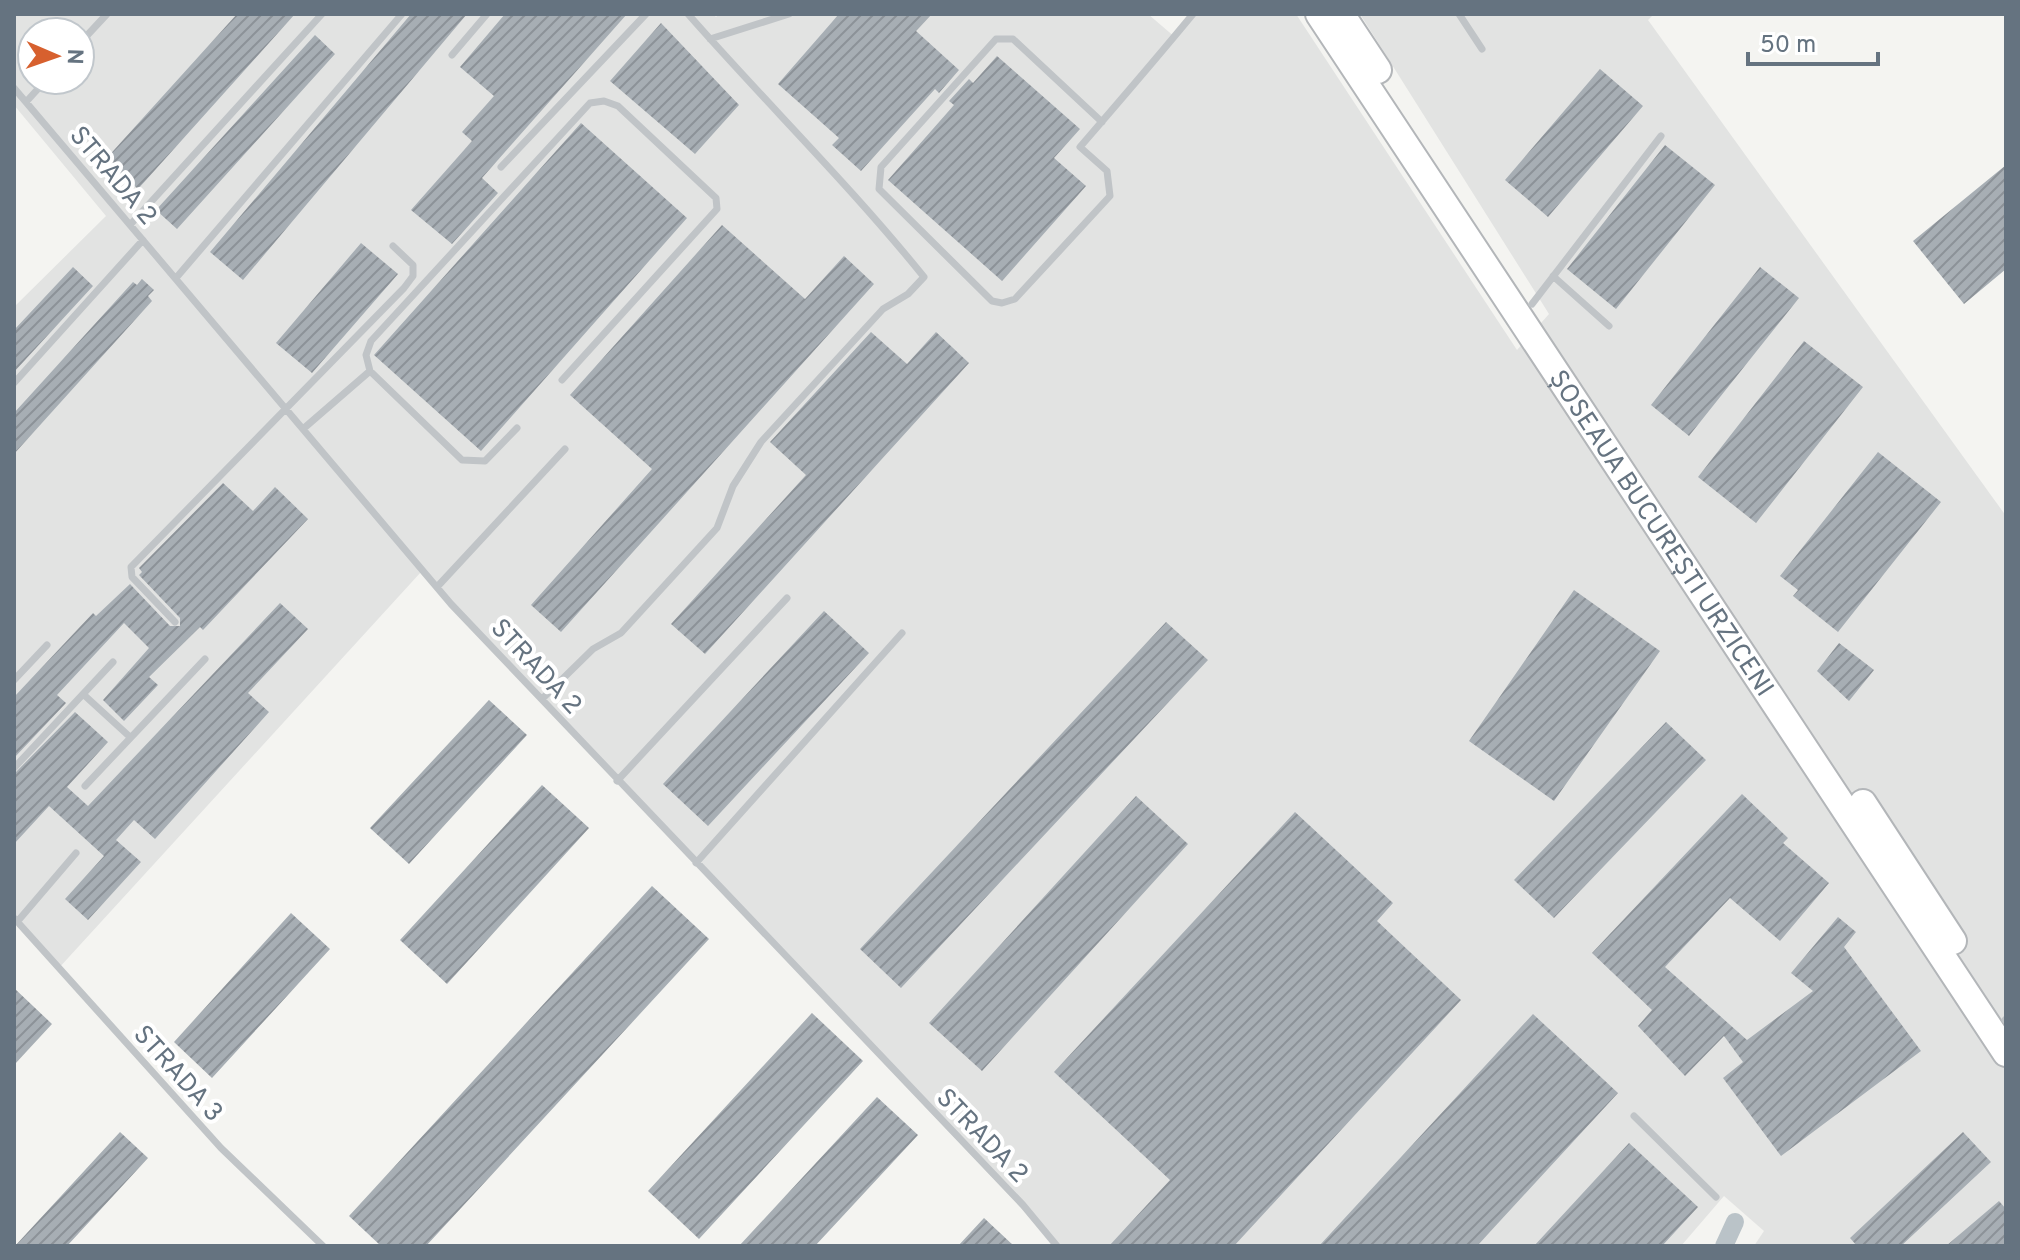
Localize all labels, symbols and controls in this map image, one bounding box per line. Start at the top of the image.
north arrow [16,16,96,96]
scale bar [1748,16,1878,66]
text: 50 m [1760,31,1816,61]
text: N [60,48,87,65]
street label: STRADA 2 [61,120,163,233]
street label: ȘOSEAUA BUCUREȘTI URZICENI [1540,365,1780,704]
street label: STRADA 2 [482,613,588,723]
street label: STRADA 3 [125,1019,229,1130]
street label: STRADA 2 [928,1082,1034,1191]

